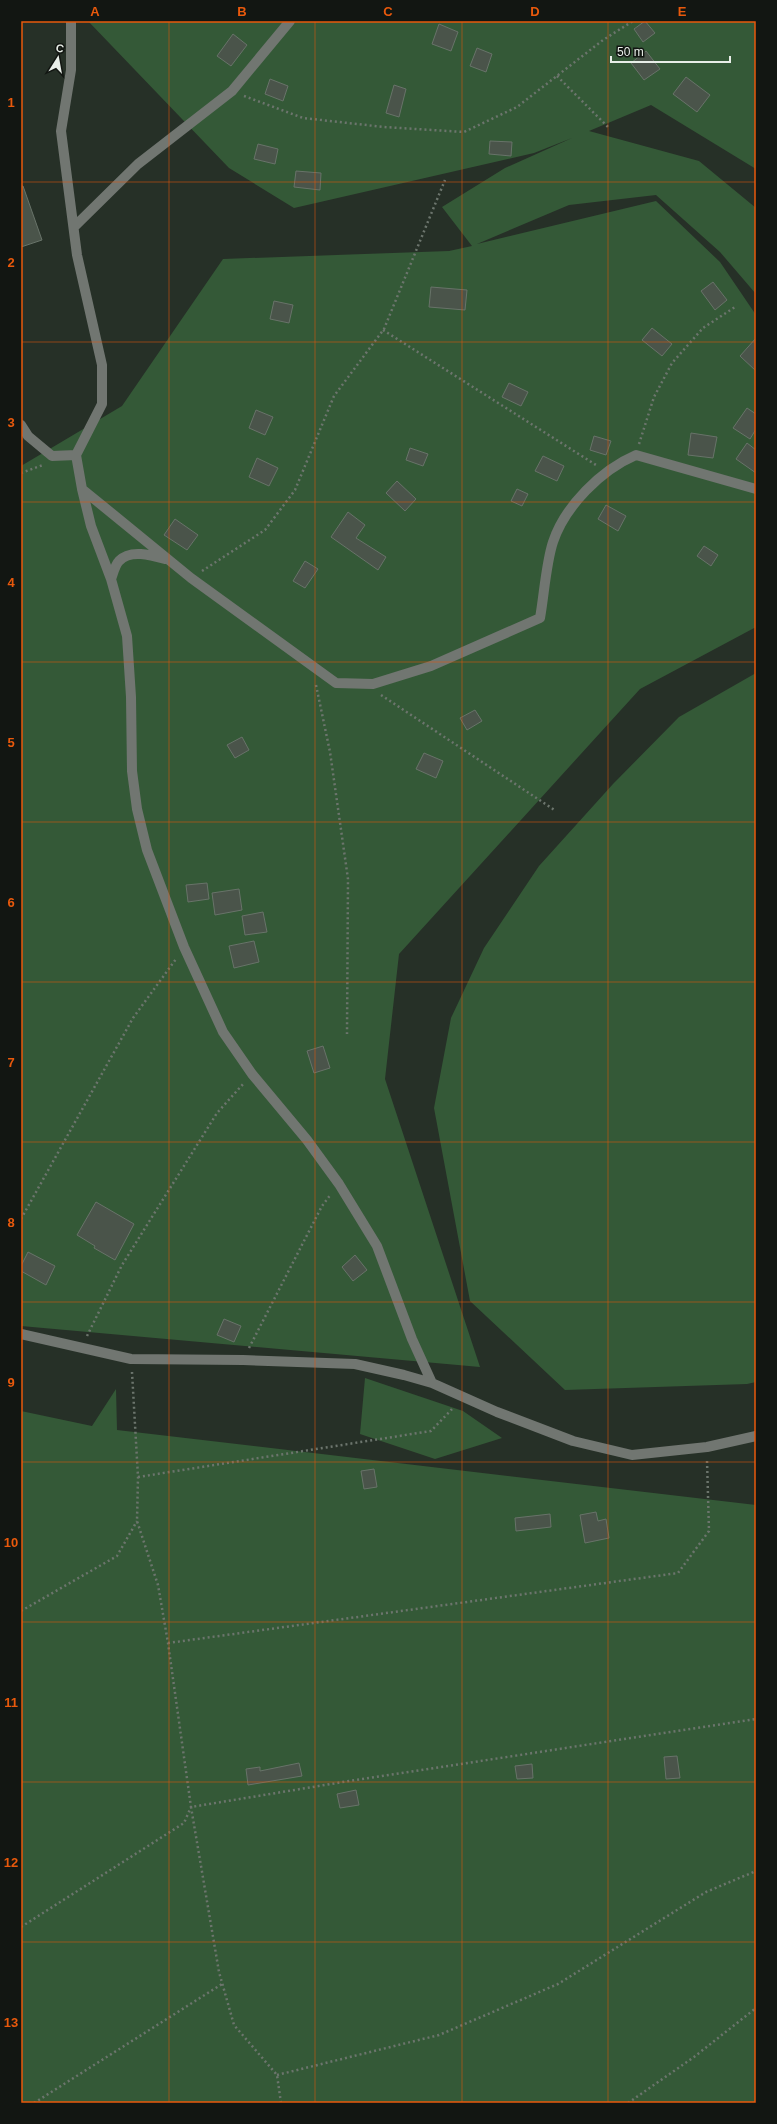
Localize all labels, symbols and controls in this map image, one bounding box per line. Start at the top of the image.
text: A [90,4,100,19]
text: B [237,4,247,19]
text: C [383,4,393,19]
text: D [530,4,540,19]
text: E [678,4,687,19]
north arrow [38,38,78,78]
scale bar [611,38,730,64]
text: С [55,42,65,55]
text: 50 m [617,45,644,59]
text: 1 [7,95,15,110]
text: 2 [7,255,15,270]
text: 3 [7,415,15,430]
text: 4 [7,575,15,590]
text: 5 [7,735,15,750]
text: 6 [7,895,15,910]
text: 7 [7,1055,15,1070]
text: 8 [7,1215,15,1230]
text: 9 [7,1375,15,1390]
text: 10 [4,1535,18,1550]
text: 11 [4,1695,18,1710]
text: 12 [4,1855,18,1870]
text: 13 [4,2015,18,2030]

